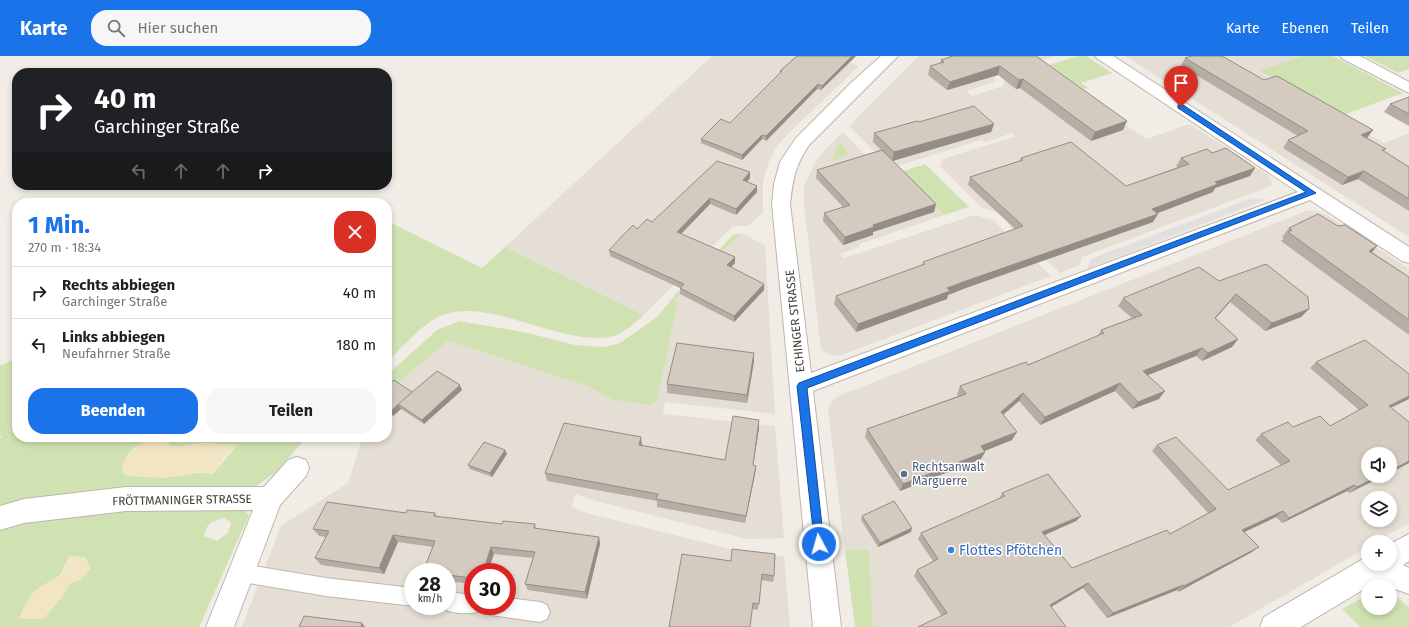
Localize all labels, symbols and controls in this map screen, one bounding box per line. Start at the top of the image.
search box [91,10,371,46]
text: Karte [20,17,67,40]
icon: search [105,17,127,39]
text: Hier suchen [137,19,218,37]
text: Karte [1226,20,1260,37]
text: Ebenen [1282,20,1329,37]
text: Teilen [1351,20,1389,37]
pin [1164,66,1198,107]
icon: arrive [1170,72,1192,94]
text: 40 m [94,82,157,115]
icon: right [28,84,80,136]
text: Garchinger Straße [94,116,240,138]
icon: left [128,160,150,182]
icon: ahead [170,160,192,182]
icon: ahead [212,160,234,182]
icon: right [254,160,276,182]
text: 1 Min. [28,211,90,239]
button: close [334,211,376,253]
text: 270 m · 18:34 [28,240,101,255]
street label: ECHINGER STRASSE [783,269,807,373]
text: Rechts abbiegen [62,276,175,294]
icon: right [28,282,50,304]
text: 40 m [343,284,376,302]
text: Garchinger Straße [62,294,167,309]
text: Links abbiegen [62,328,165,346]
icon: left [28,334,50,356]
text: 180 m [336,336,376,354]
text: Neufahrner Straße [62,346,171,361]
button: Beenden [28,388,198,434]
button: Teilen [206,388,376,434]
map controls [1361,447,1397,615]
button: sound [1361,447,1397,483]
place label: Rechtsanwalt Marguerre [912,460,985,488]
marker: Rechtsanwalt Marguerre [899,469,909,479]
street label: FRÖTTMANINGER STRASSE [112,490,252,508]
button: layers [1361,491,1397,527]
position arrow [798,523,840,565]
button: + [1361,535,1397,571]
place label: Flottes Pfötchen [959,542,1062,559]
marker: Flottes Pfötchen [946,545,956,555]
speed limit sign: 30 [464,563,516,615]
text: 28 [419,572,441,596]
button: − [1361,579,1397,615]
text: km/h [418,593,442,605]

